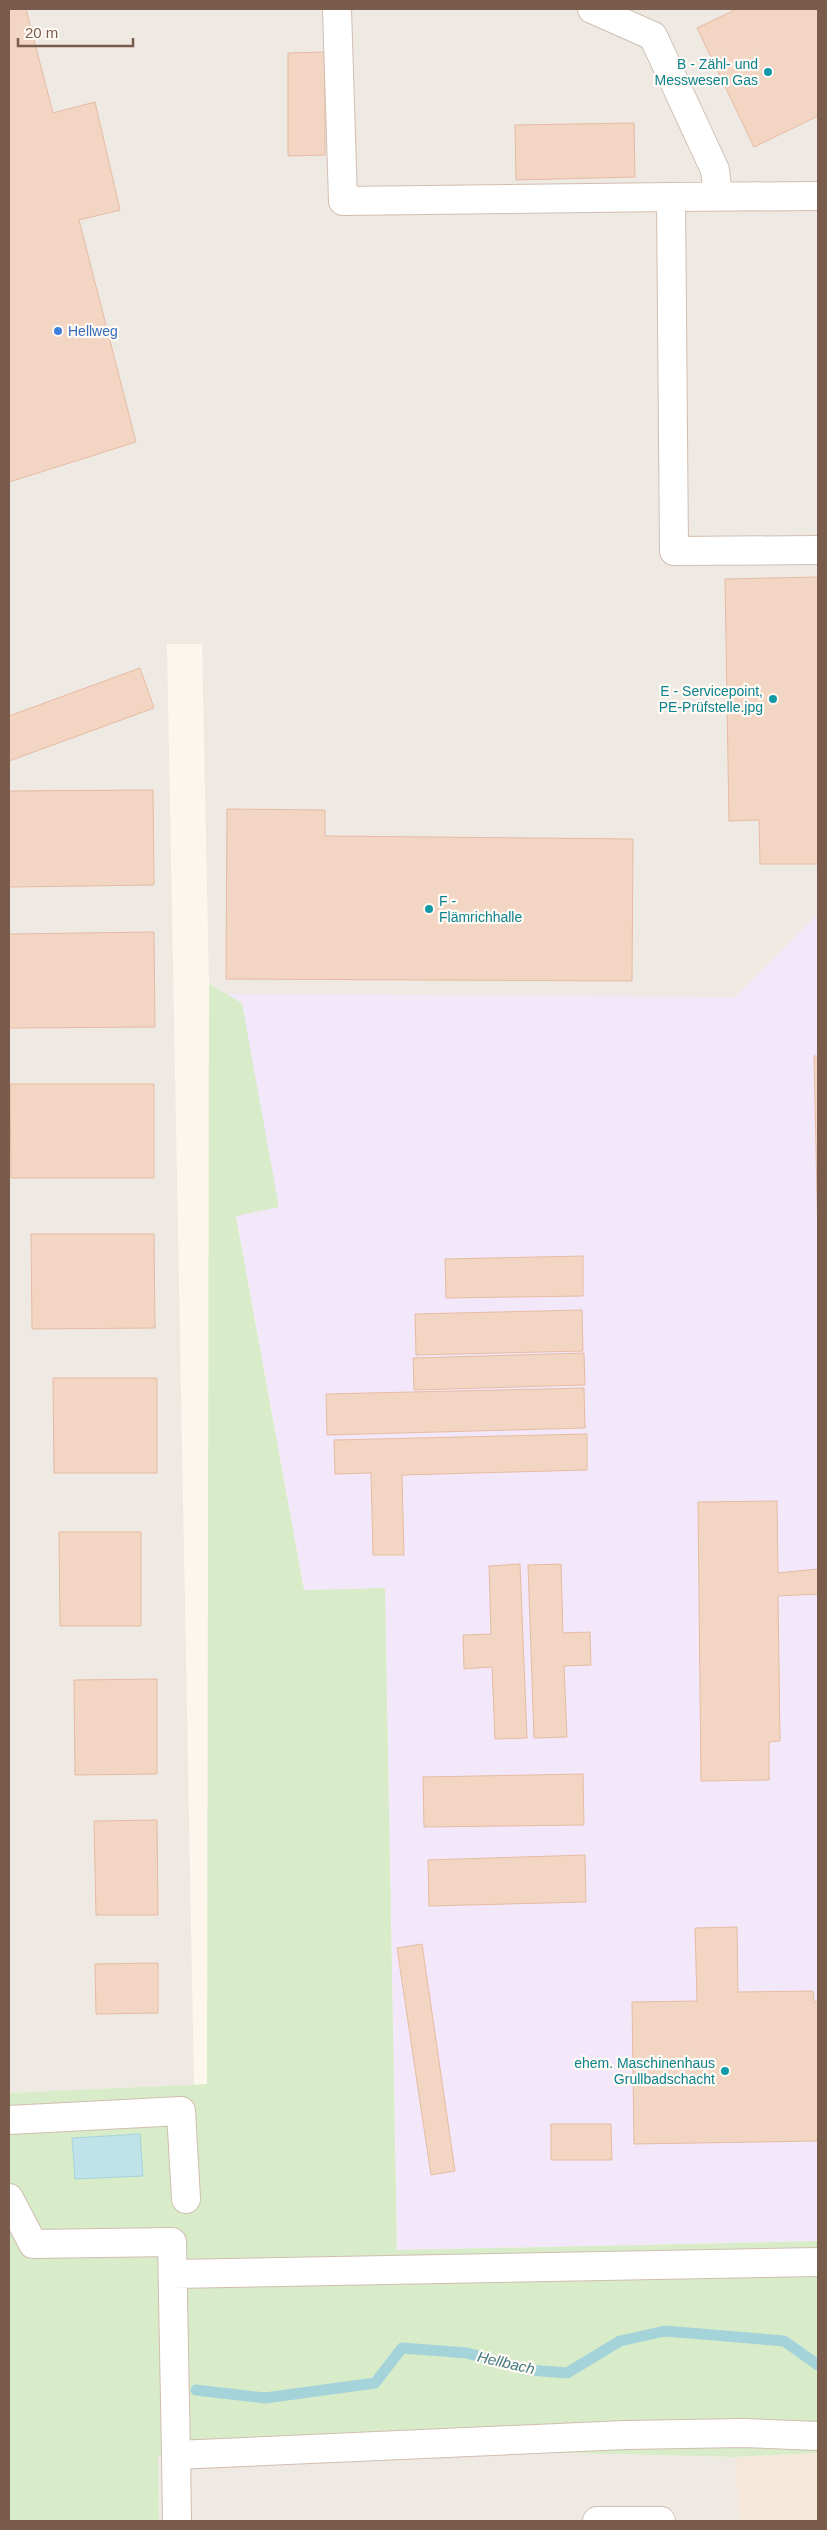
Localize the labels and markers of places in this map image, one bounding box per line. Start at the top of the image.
place label: B - Zähl- und Messwesen Gas [655,56,758,88]
marker: B - Zähl- und Messwesen Gas [762,66,774,78]
place label: Hellweg [68,323,118,339]
marker: Hellweg [52,325,64,337]
place label: E - Servicepoint, PE-Prüfstelle.jpg [659,683,763,715]
marker: E - Servicepoint, PE-Prüfstelle.jpg [767,693,779,705]
place label: F - Flämrichhalle [439,893,522,925]
marker: F - Flämrichhalle [423,903,435,915]
place label: ehem. Maschinenhaus Grullbadschacht [574,2055,715,2087]
marker: ehem. Maschinenhaus Grullbadschacht [719,2065,731,2077]

